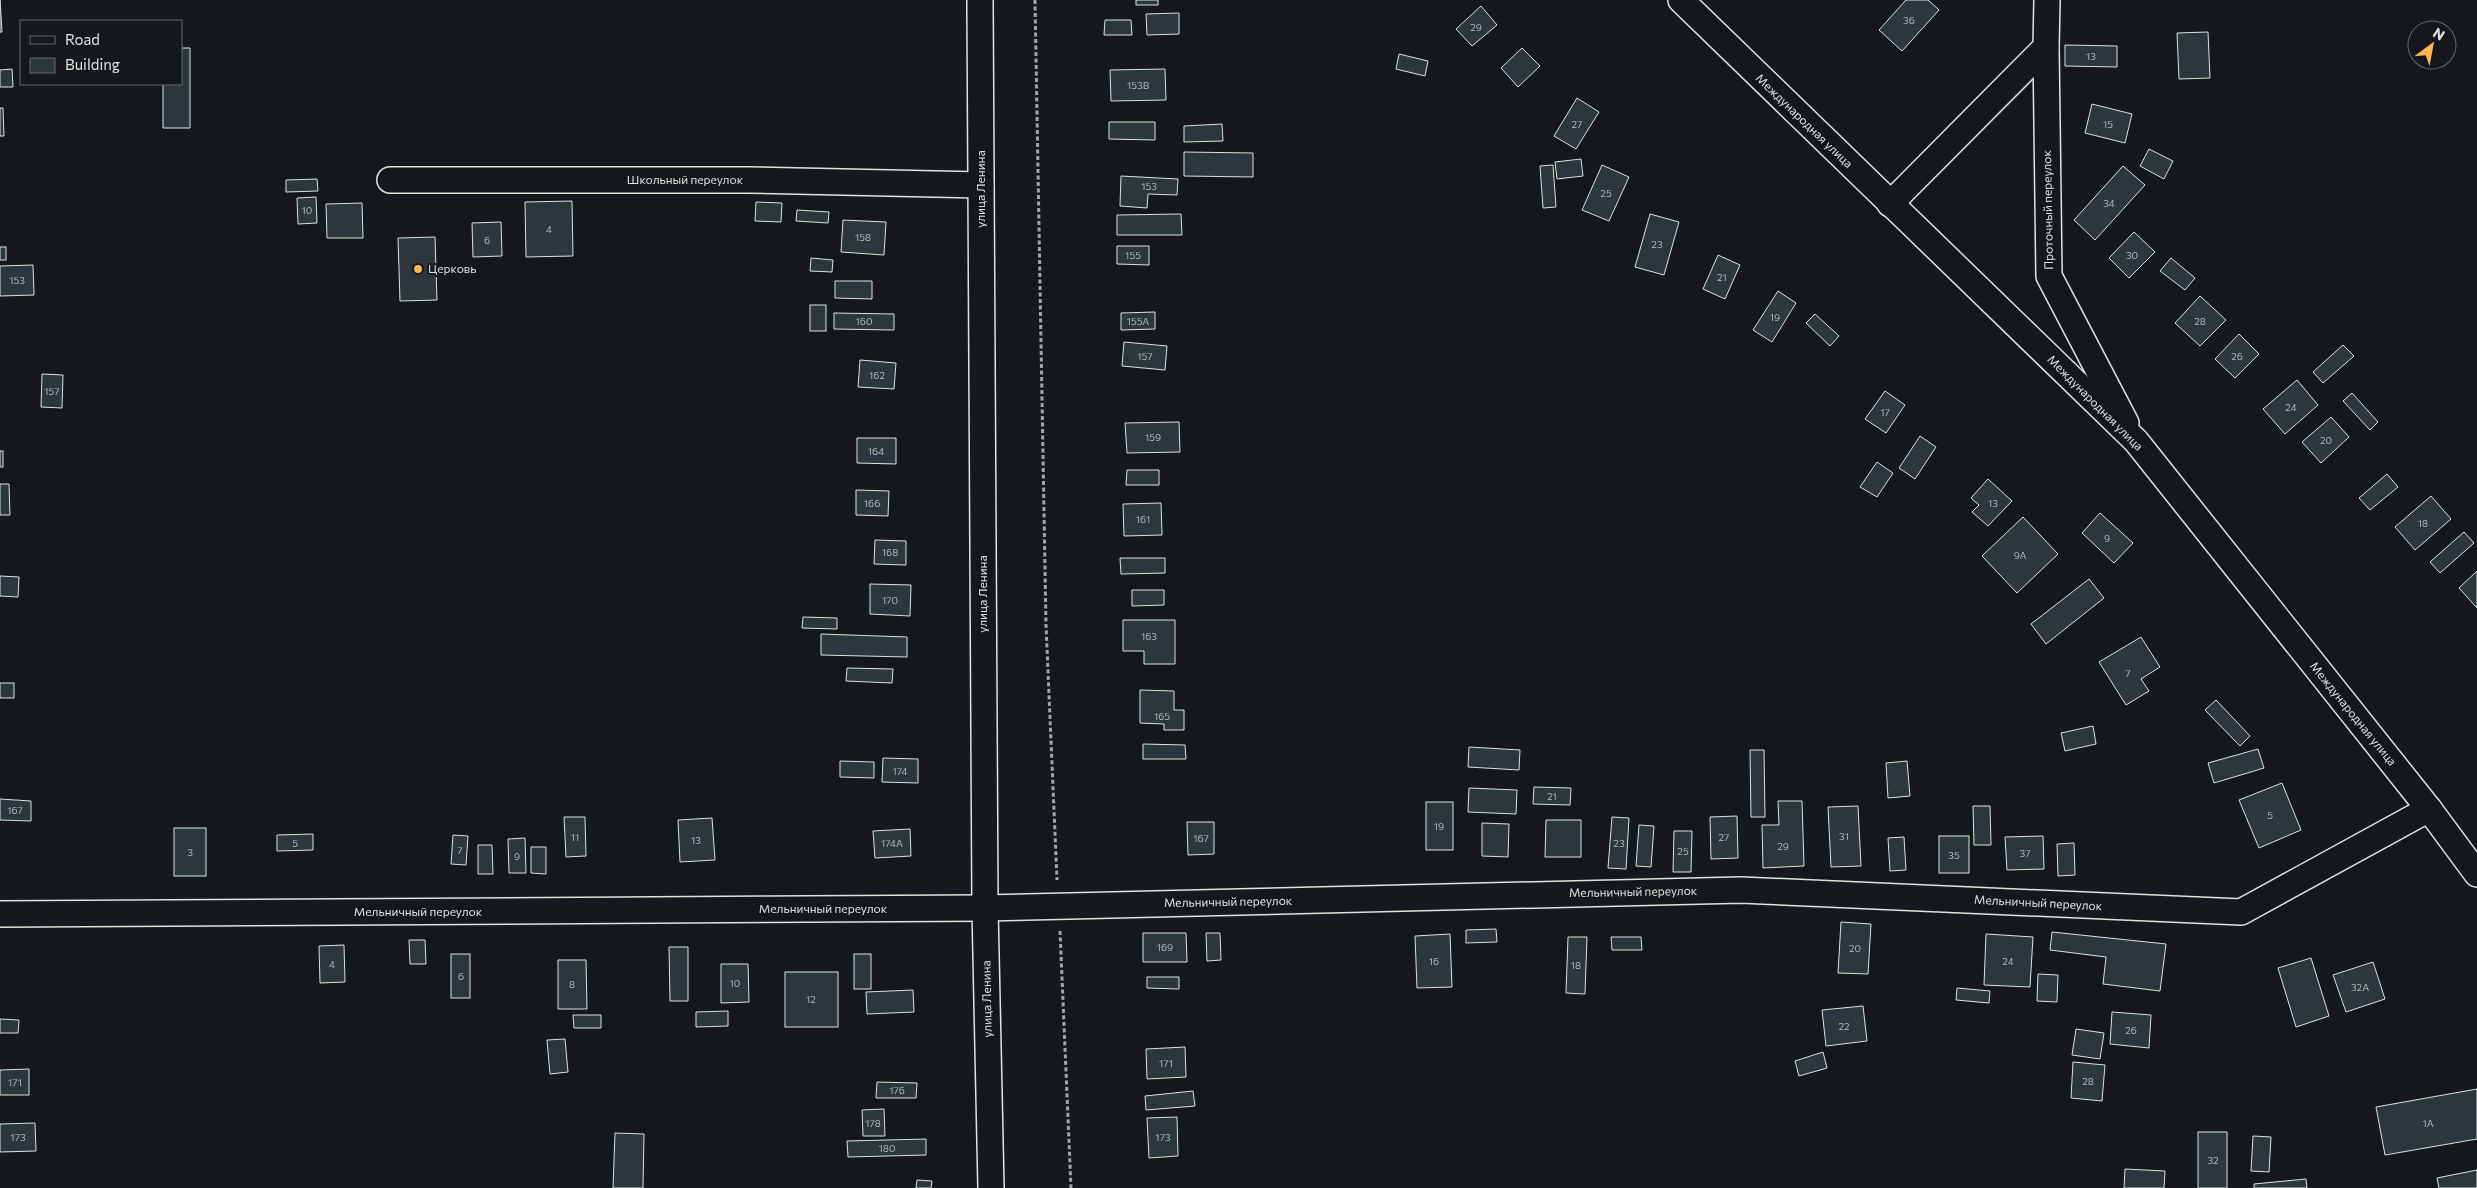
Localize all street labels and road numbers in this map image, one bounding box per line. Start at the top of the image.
street label: Международная улица [1753,70,1856,170]
street label: улица Ленина [973,150,987,228]
street label: Проточный переулок [2039,150,2055,270]
street label: Школьный переулок [627,172,744,186]
street label: Международная улица [2045,352,2146,453]
street label: улица Ленина [975,555,989,633]
street label: Международная улица [2308,659,2400,768]
street label: Мельничный переулок [1569,883,1698,899]
street label: Мельничный переулок [1974,892,2103,912]
street label: Мельничный переулок [1164,893,1293,909]
street label: Мельничный переулок [759,901,888,915]
street label: Мельничный переулок [354,904,483,918]
street label: улица Ленина [978,960,994,1038]

